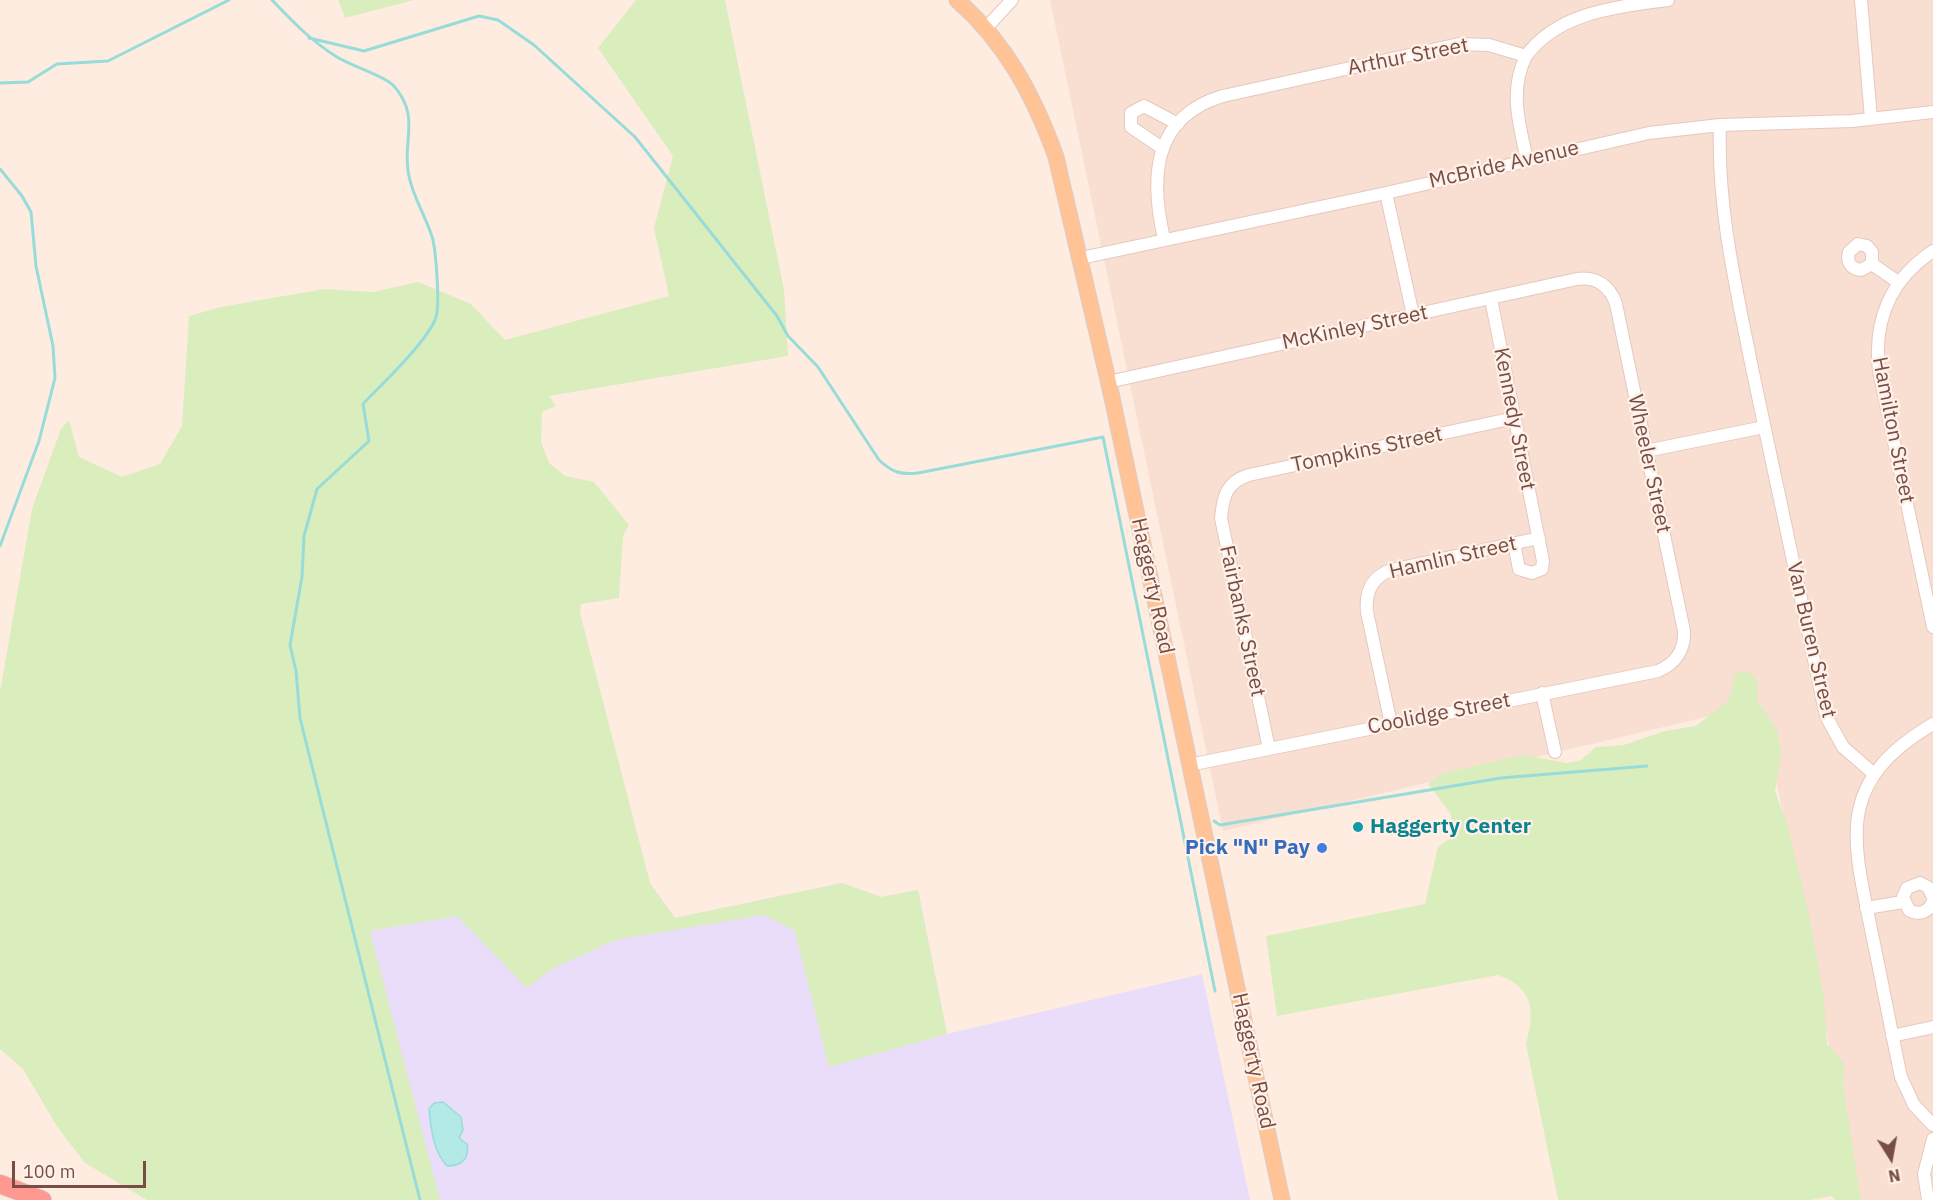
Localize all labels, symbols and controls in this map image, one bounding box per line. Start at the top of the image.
street label: Arthur Street [1345,33,1471,81]
street label: McBride Avenue [1427,136,1581,194]
street label: McKinley Street [1280,300,1430,356]
street label: Kennedy Street [1488,345,1540,493]
street label: Hamilton Street [1866,355,1920,505]
street label: Wheeler Street [1622,392,1676,536]
street label: Tompkins Street [1289,422,1445,478]
street label: Haggerty Road [1125,516,1179,656]
street label: Hamlin Street [1387,531,1519,585]
street label: Fairbanks Street [1214,543,1270,699]
street label: Van Buren Street [1781,559,1841,721]
street label: Coolidge Street [1366,688,1512,740]
place label: Haggerty Center [1370,814,1531,840]
marker: Haggerty Center [1351,820,1365,834]
place label: Pick "N" Pay [1185,835,1310,861]
marker: Pick "N" Pay [1315,841,1329,855]
street label: Haggerty Road [1226,991,1280,1131]
north arrow [1861,1128,1921,1188]
scale bar [15,1149,148,1187]
text: 100 m [23,1160,75,1183]
text: N [1887,1165,1902,1187]

